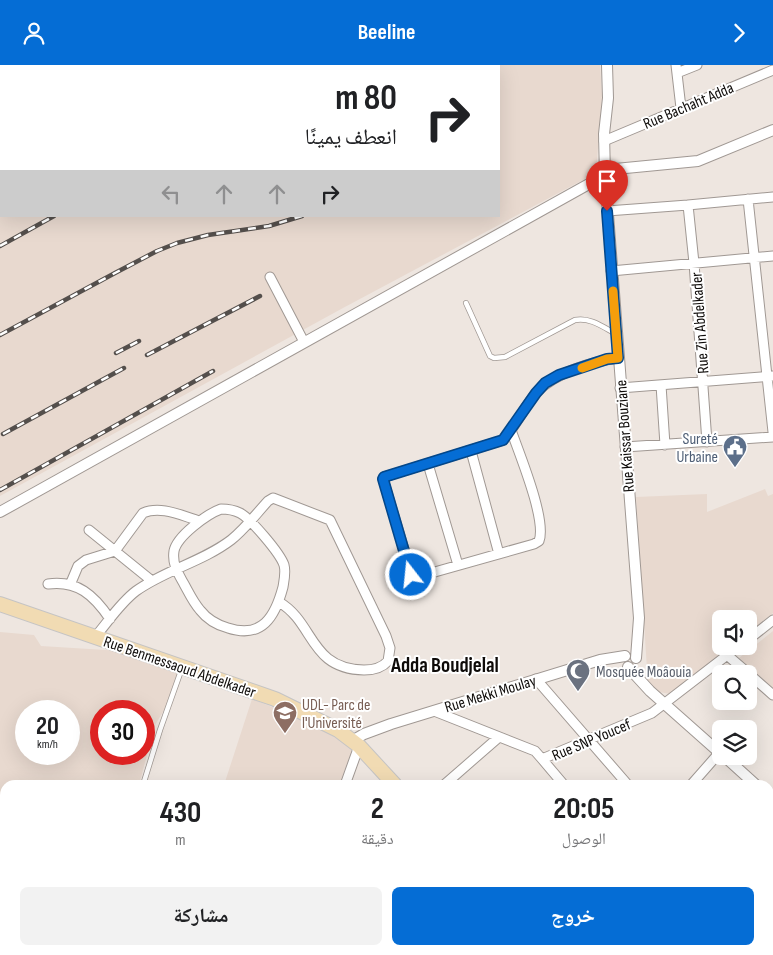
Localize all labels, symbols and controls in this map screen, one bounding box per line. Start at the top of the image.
icon: person [20,19,48,47]
text: Beeline [358,19,415,46]
icon: forward [725,19,753,47]
text: 80 m [335,77,397,120]
street label: Rue Bachaht Adda [641,79,737,134]
icon: right [415,85,480,150]
text: انعطف يمينًا [305,124,397,151]
pin [586,160,628,211]
icon: arrive [593,167,621,195]
icon: left [157,180,185,208]
icon: ahead [210,180,238,208]
icon: ahead [263,180,291,208]
icon: right [316,180,344,208]
street label: Rue Zin Abdelkader [687,271,714,374]
street label: Rue Kaissar Bouziane [612,379,639,493]
place label: Sureté Urbaine [676,430,718,467]
public building icon: Sureté Urbaine [722,434,748,468]
position arrow [384,548,436,600]
map controls [712,610,757,765]
button: sound [712,610,757,655]
street label: Rue Benmessaoud Abdelkader [101,632,259,703]
district label: Adda Boudjelal [390,653,499,678]
mosque icon: Mosquée Moâouia [565,658,591,692]
place label: Mosquée Moâouia [596,663,691,682]
button: search [712,665,757,710]
street label: Rue Mekki Moulay [442,671,539,717]
place label: UDL- Parc de l'Université [302,696,370,733]
speed limit sign: 30 [90,700,155,765]
school or university icon: UDL- Parc de l'Université [272,700,298,734]
text: 20 [36,711,59,742]
street label: Rue SNP Youcef [549,715,634,766]
button: layers [712,720,757,765]
text: km/h [37,737,58,752]
text: 2 [371,791,384,827]
text: 20:05 [553,791,614,827]
text: 430 [160,795,201,831]
text: دقيقة [361,830,394,849]
text: الوصول [562,830,606,849]
text: m [175,831,186,850]
button: مشاركة [20,887,382,945]
button: خروج [392,887,754,945]

